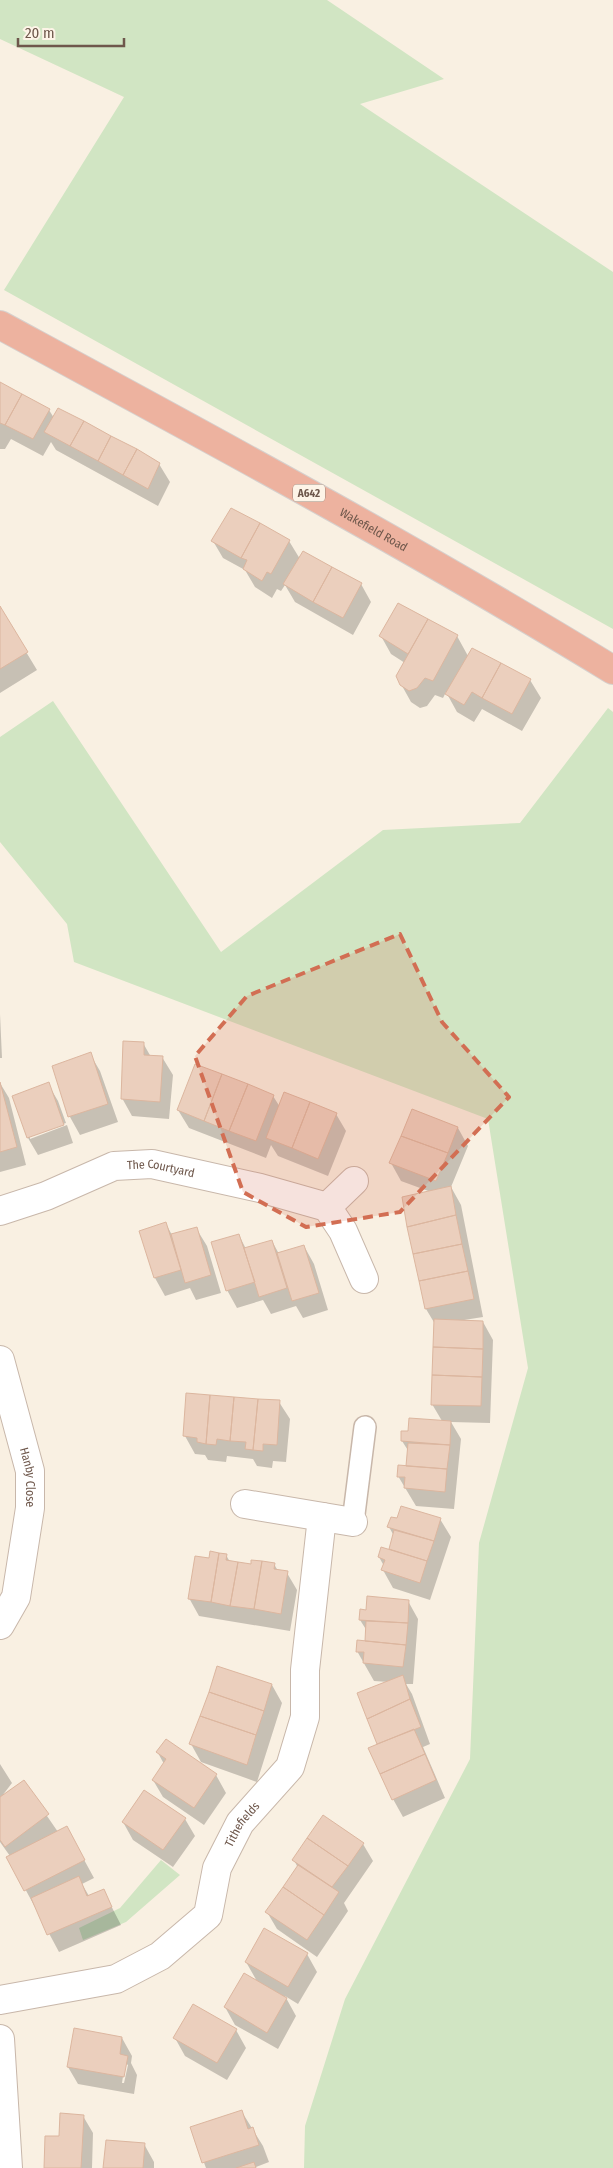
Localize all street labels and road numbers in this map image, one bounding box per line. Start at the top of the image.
road number: A642 [293,484,325,502]
street label: Wakefield Road [337,505,410,554]
street label: The Courtyard [127,1157,196,1180]
street label: Hanby Close [17,1446,37,1507]
street label: Tithefields [222,1799,262,1849]

